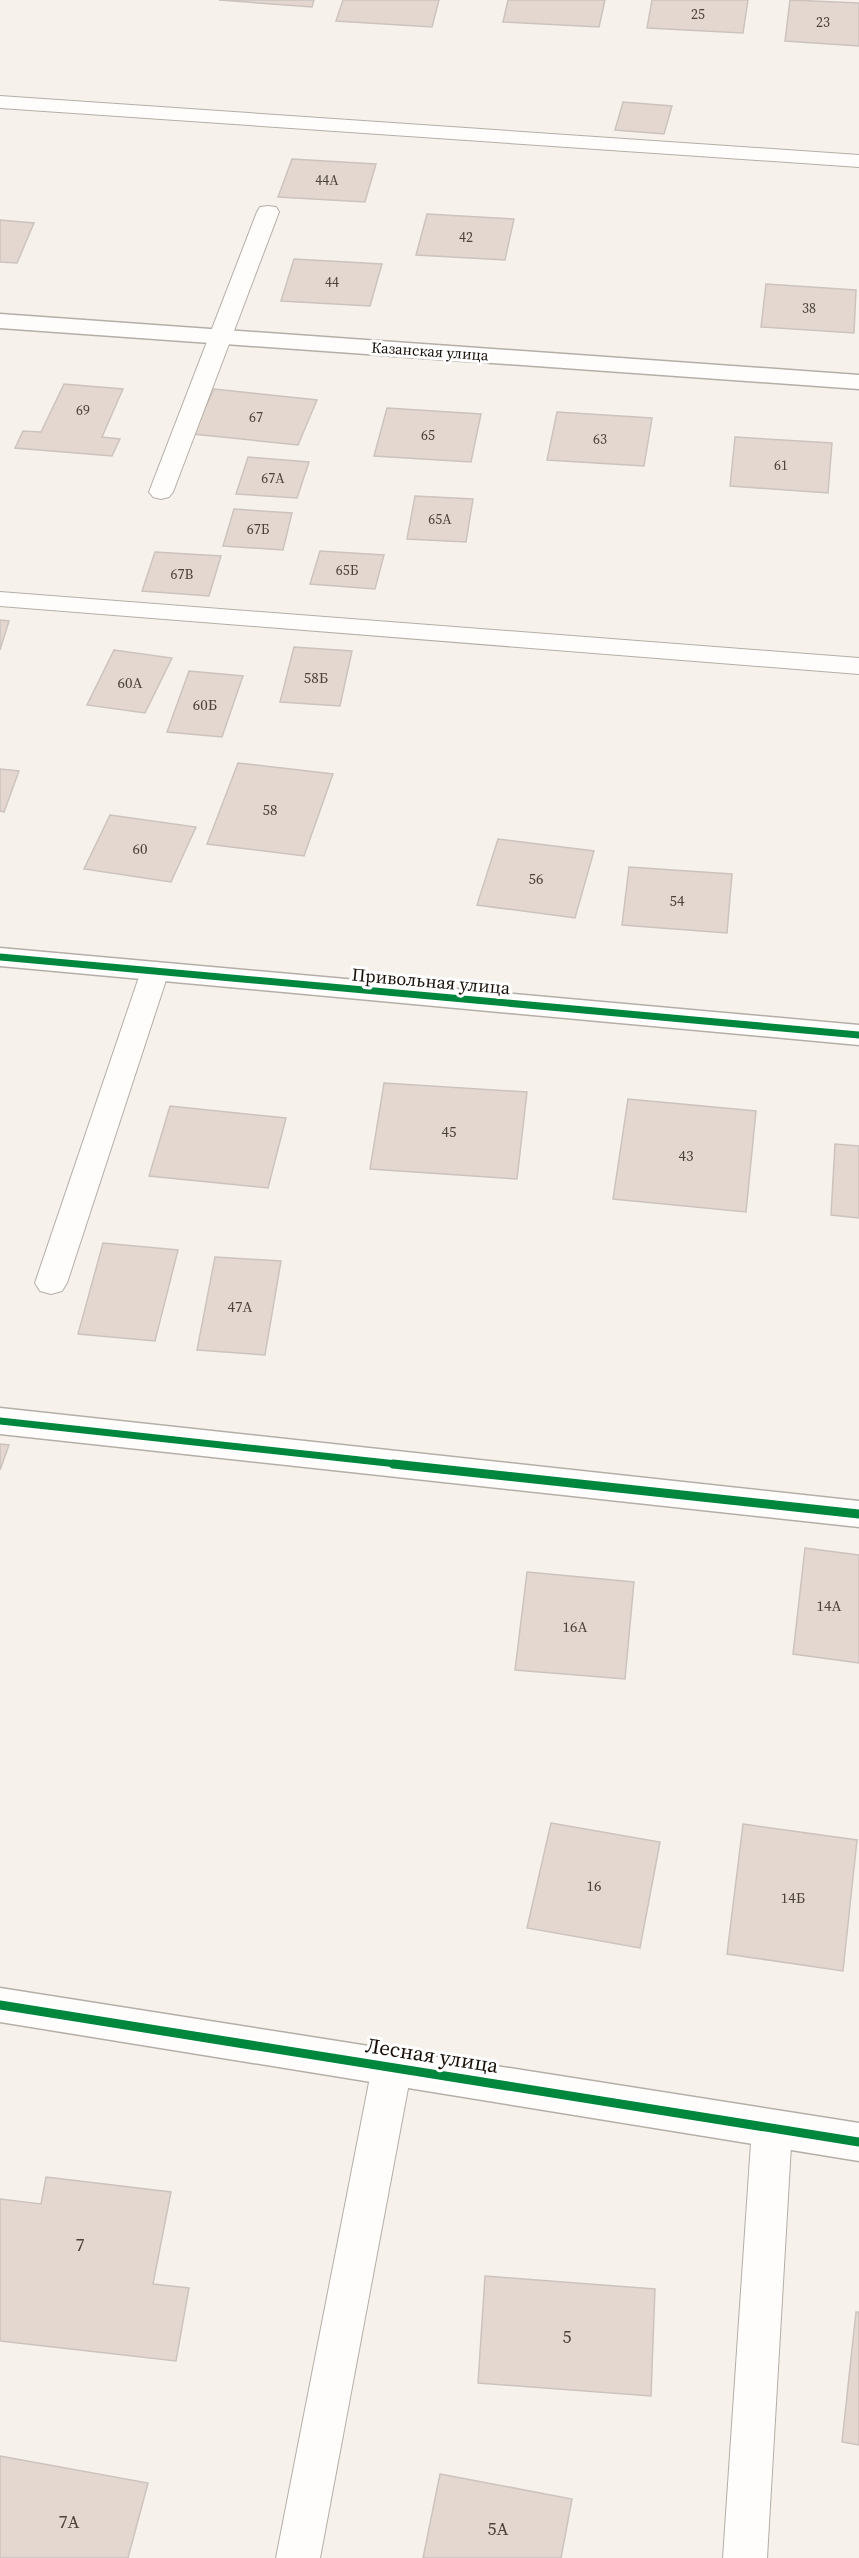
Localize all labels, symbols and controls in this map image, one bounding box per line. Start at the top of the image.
house number: 25 [691,4,705,24]
house number: 23 [816,12,830,32]
house number: 44А [315,170,339,190]
house number: 42 [459,227,473,247]
house number: 44 [325,272,339,292]
house number: 38 [802,298,816,318]
street label: Казанская улица [371,336,490,366]
house number: 69 [76,400,90,420]
house number: 67 [249,407,263,427]
house number: 65 [421,425,435,445]
house number: 63 [593,429,607,449]
house number: 61 [774,455,788,475]
house number: 67А [261,468,285,488]
house number: 65А [428,509,452,529]
house number: 67Б [247,519,270,539]
house number: 65Б [336,560,359,580]
house number: 67В [171,564,194,584]
house number: 58Б [304,667,328,688]
house number: 60А [118,672,143,693]
house number: 60Б [193,694,217,715]
house number: 58 [262,799,278,820]
house number: 60 [132,838,148,859]
house number: 56 [528,868,544,889]
house number: 54 [669,890,685,911]
street label: Привольная улица [351,962,512,1000]
house number: 45 [441,1121,457,1142]
house number: 43 [678,1145,694,1166]
house number: 47А [228,1296,253,1317]
house number: 14А [817,1595,842,1616]
house number: 16А [563,1616,588,1637]
house number: 16 [586,1875,602,1896]
house number: 14Б [781,1887,805,1908]
street label: Лесная улица [363,2030,501,2080]
house number: 7 [76,2232,85,2257]
house number: 5 [563,2324,572,2349]
house number: 7А [59,2509,80,2534]
house number: 5А [488,2516,509,2541]

